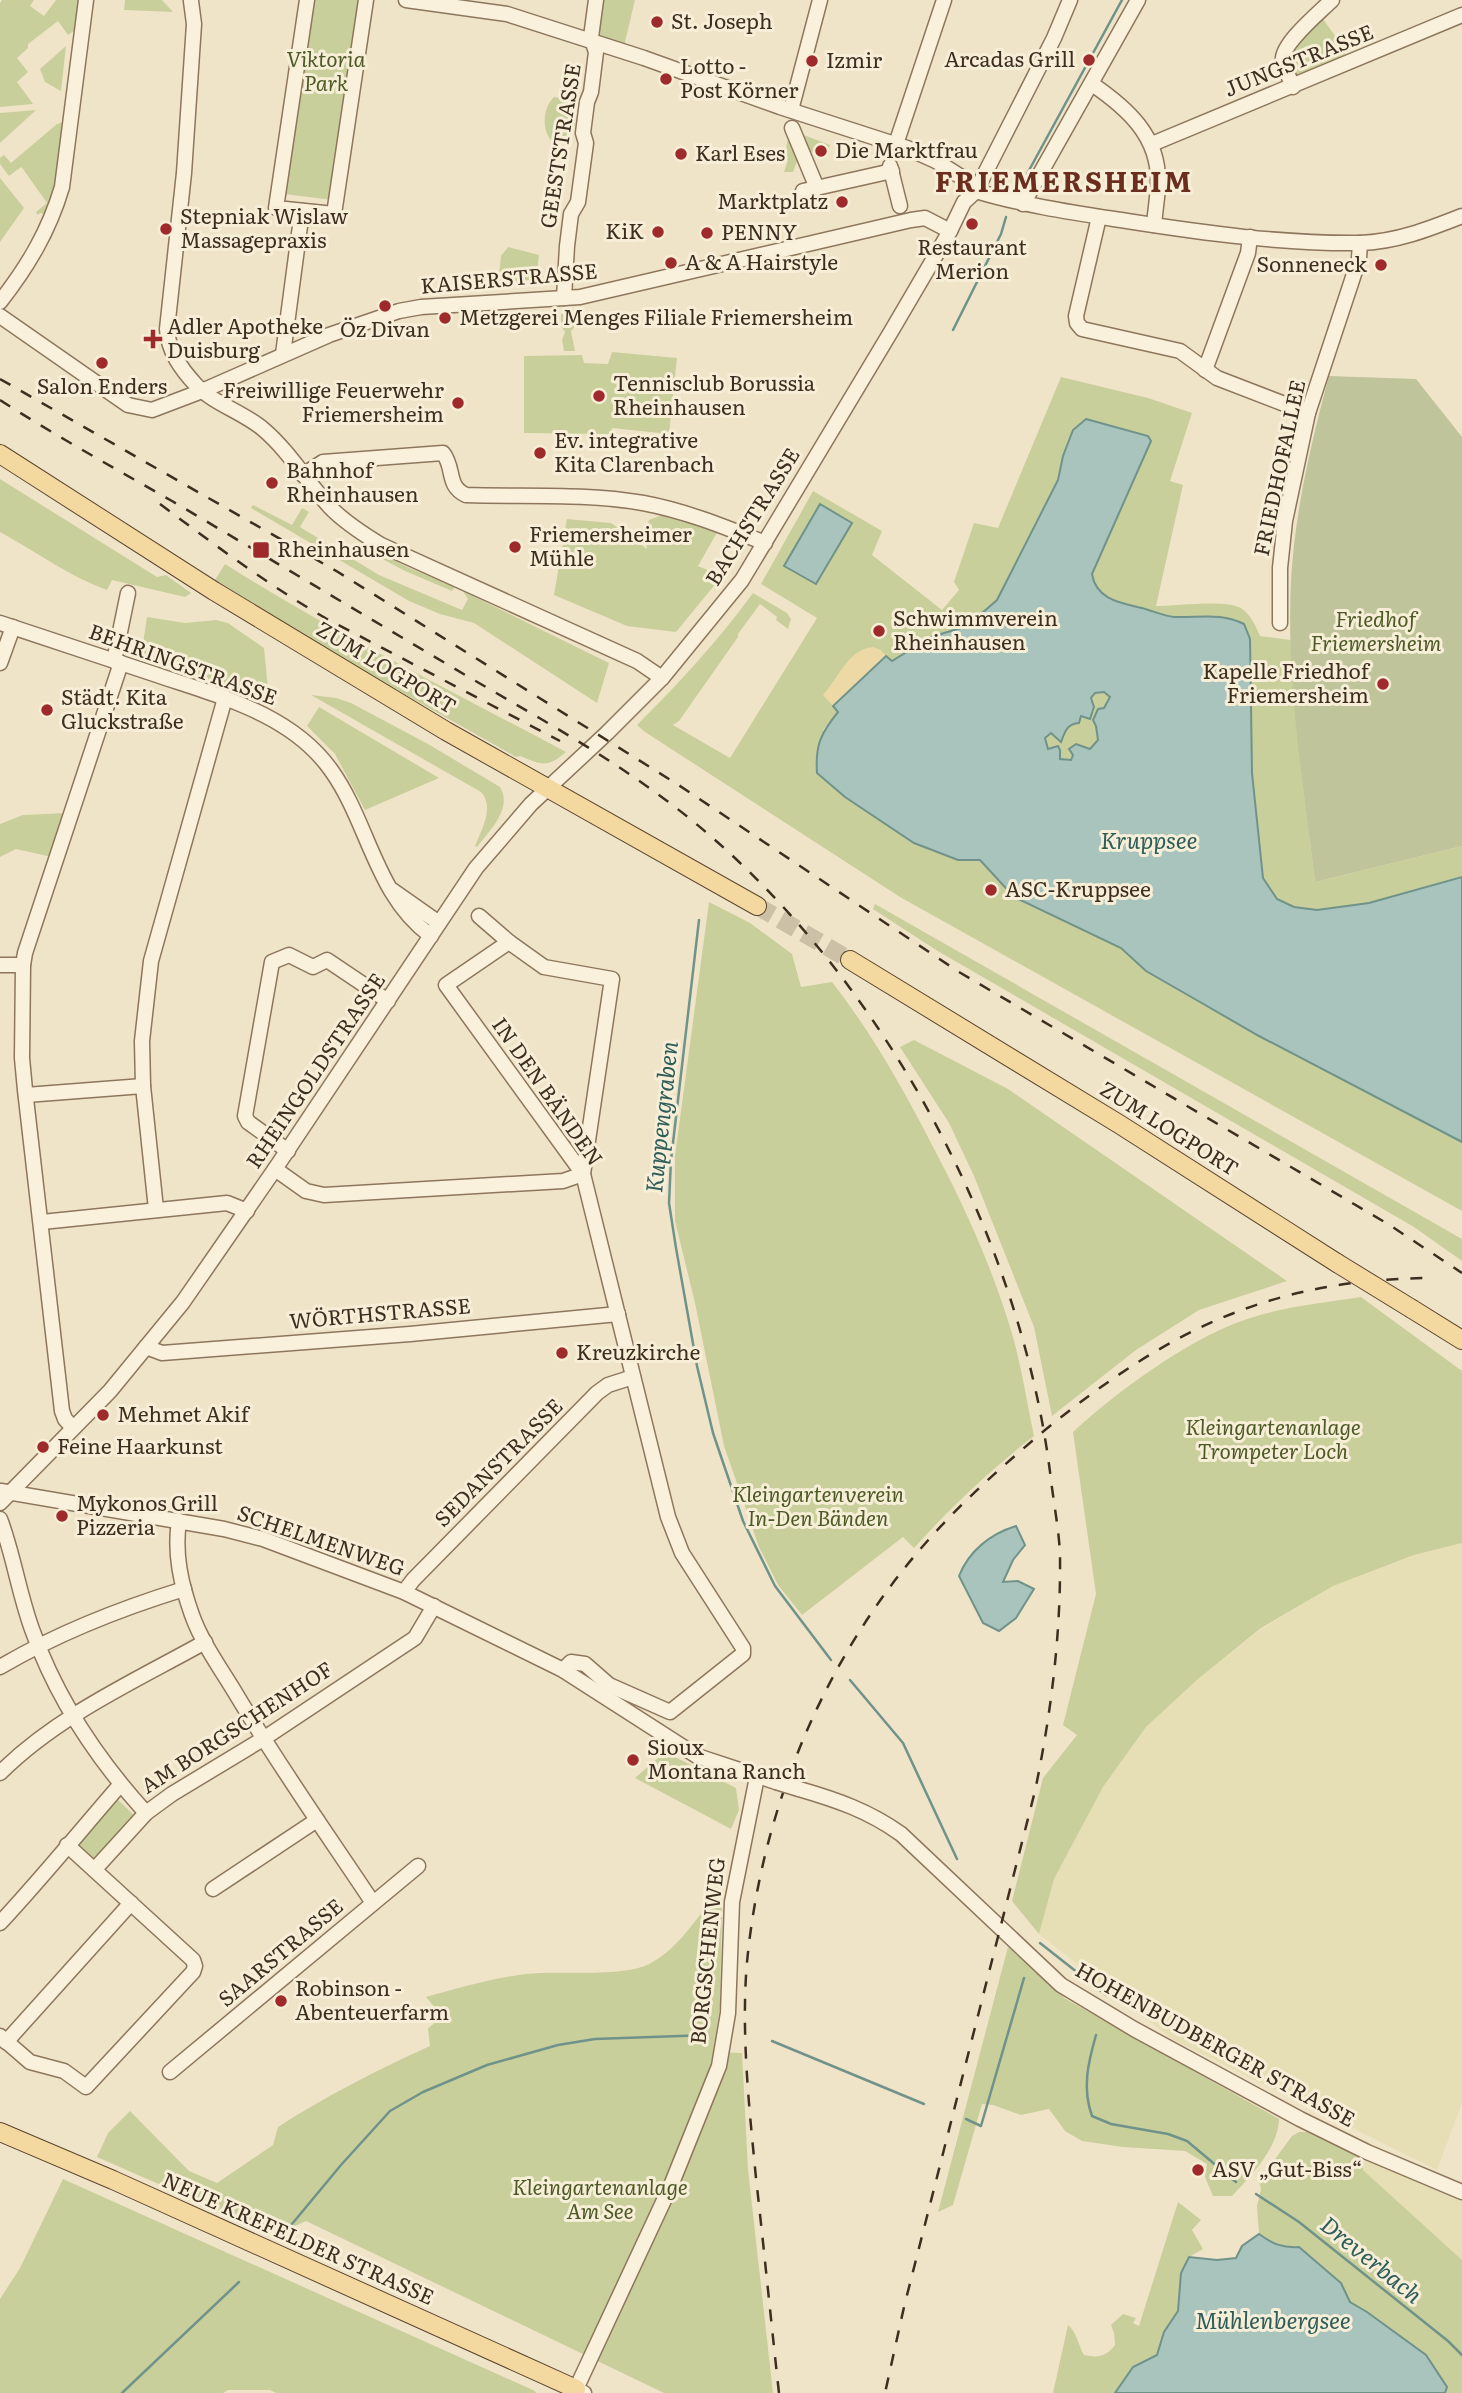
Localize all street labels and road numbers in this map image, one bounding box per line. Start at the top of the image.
street label: JUNGSTRASSE [1219,15,1377,103]
street label: GEESTSTRASSE [530,61,587,230]
street label: KAISERSTRASSE [419,253,599,300]
street label: FRIEDHOFALLEE [1244,376,1311,559]
street label: BACHSTRASSE [696,441,806,591]
street label: ZUM LOGPORT [312,612,463,720]
street label: BEHRINGSTRASSE [85,614,282,711]
street label: RHEINGOLDSTRASSE [237,966,391,1174]
street label: IN DEN BÄNDEN [486,1010,612,1171]
street label: ZUM LOGPORT [1095,1072,1246,1182]
street label: WÖRTHSTRASSE [288,1288,472,1335]
street label: SEDANSTRASSE [426,1390,569,1533]
street label: SCHELMENWEG [234,1495,410,1582]
street label: AM BORGSCHENHOF [134,1652,338,1800]
street label: BORGSCHENWEG [680,1855,731,2046]
street label: SAARSTRASSE [210,1889,349,2013]
street label: HOHENBUDBERGER STRASSE [1071,1953,1362,2133]
street label: NEUE KREFELDER STRASSE [158,2163,440,2311]

